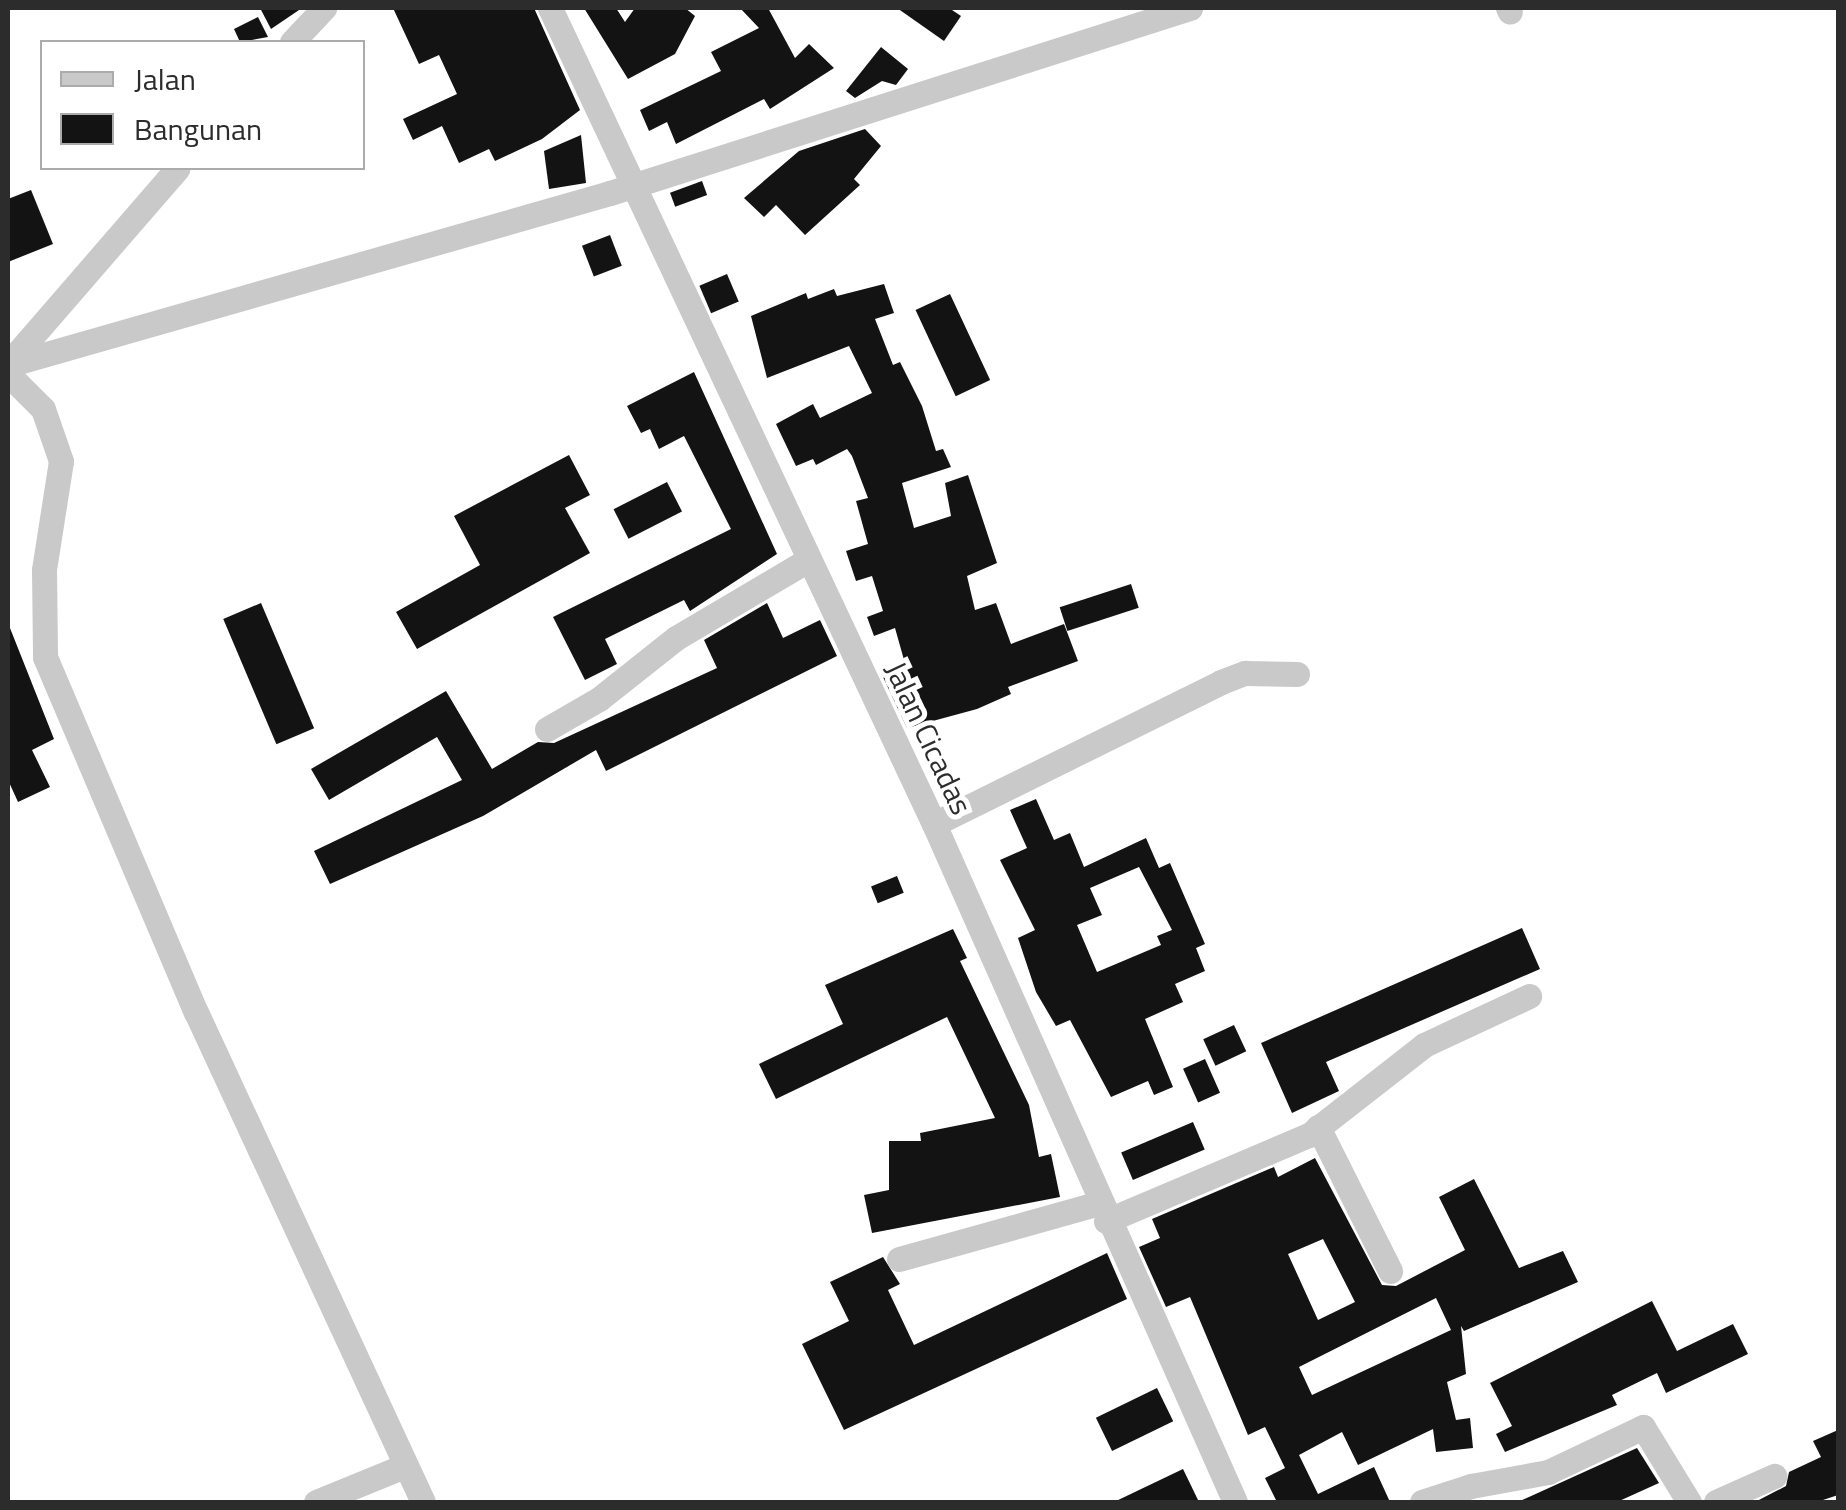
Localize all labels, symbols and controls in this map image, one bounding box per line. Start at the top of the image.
legend [40,40,365,170]
text: Jalan [134,56,196,102]
text: Bangunan [134,106,262,152]
street label: Jalan Cicadas [878,656,980,820]

